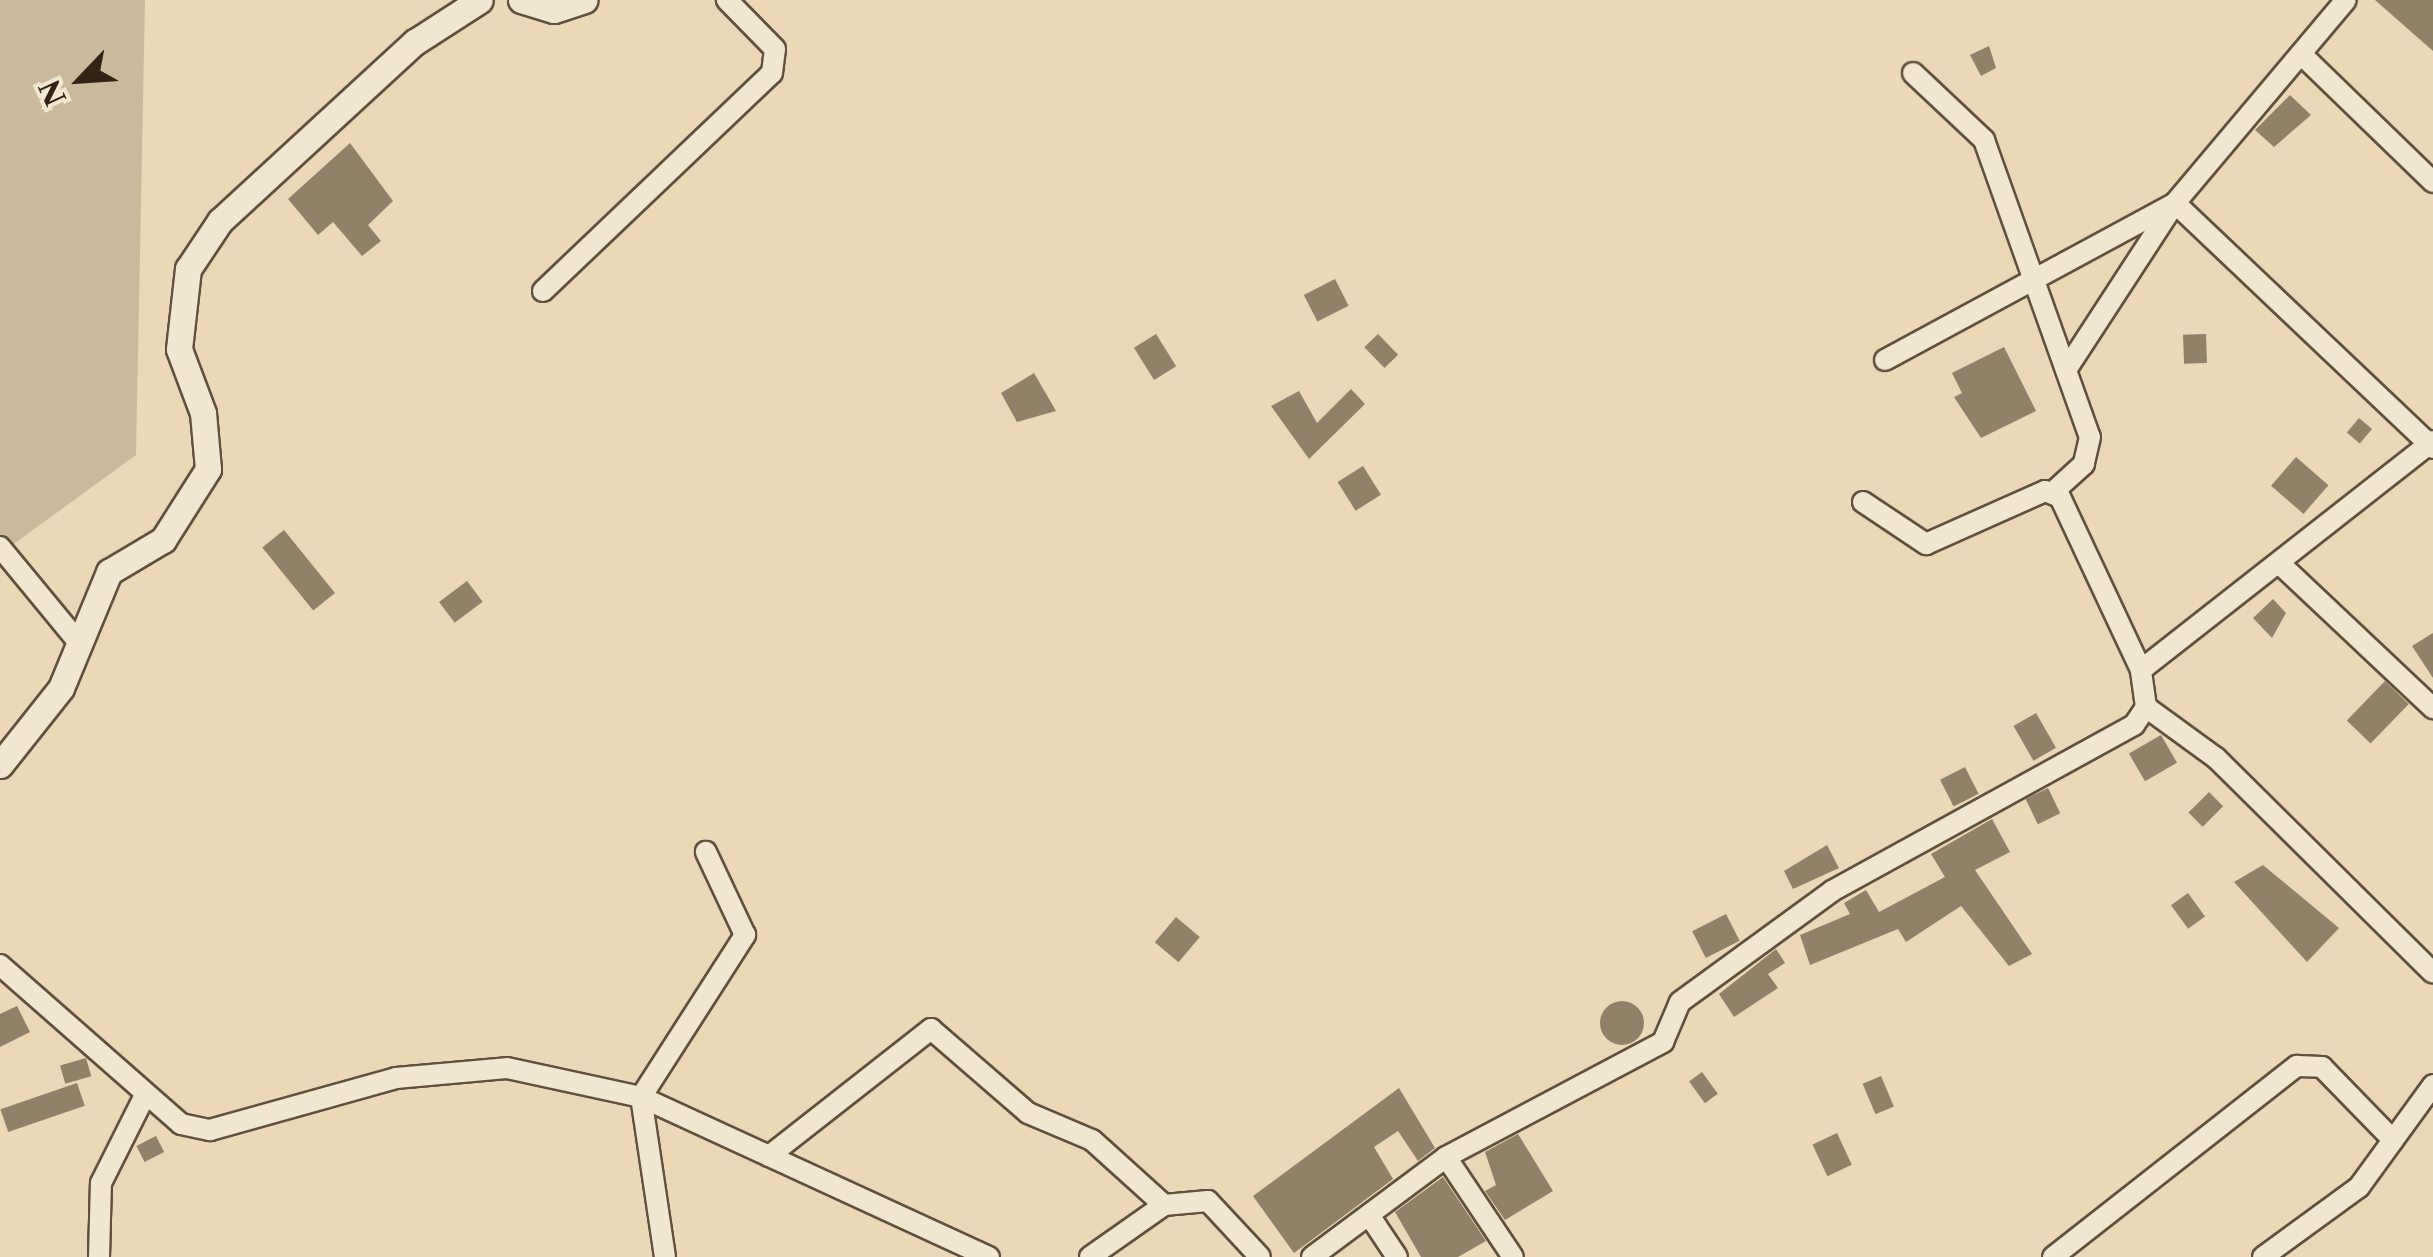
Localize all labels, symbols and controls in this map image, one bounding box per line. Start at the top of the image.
north arrow [30,30,130,130]
text: N [32,74,73,111]

